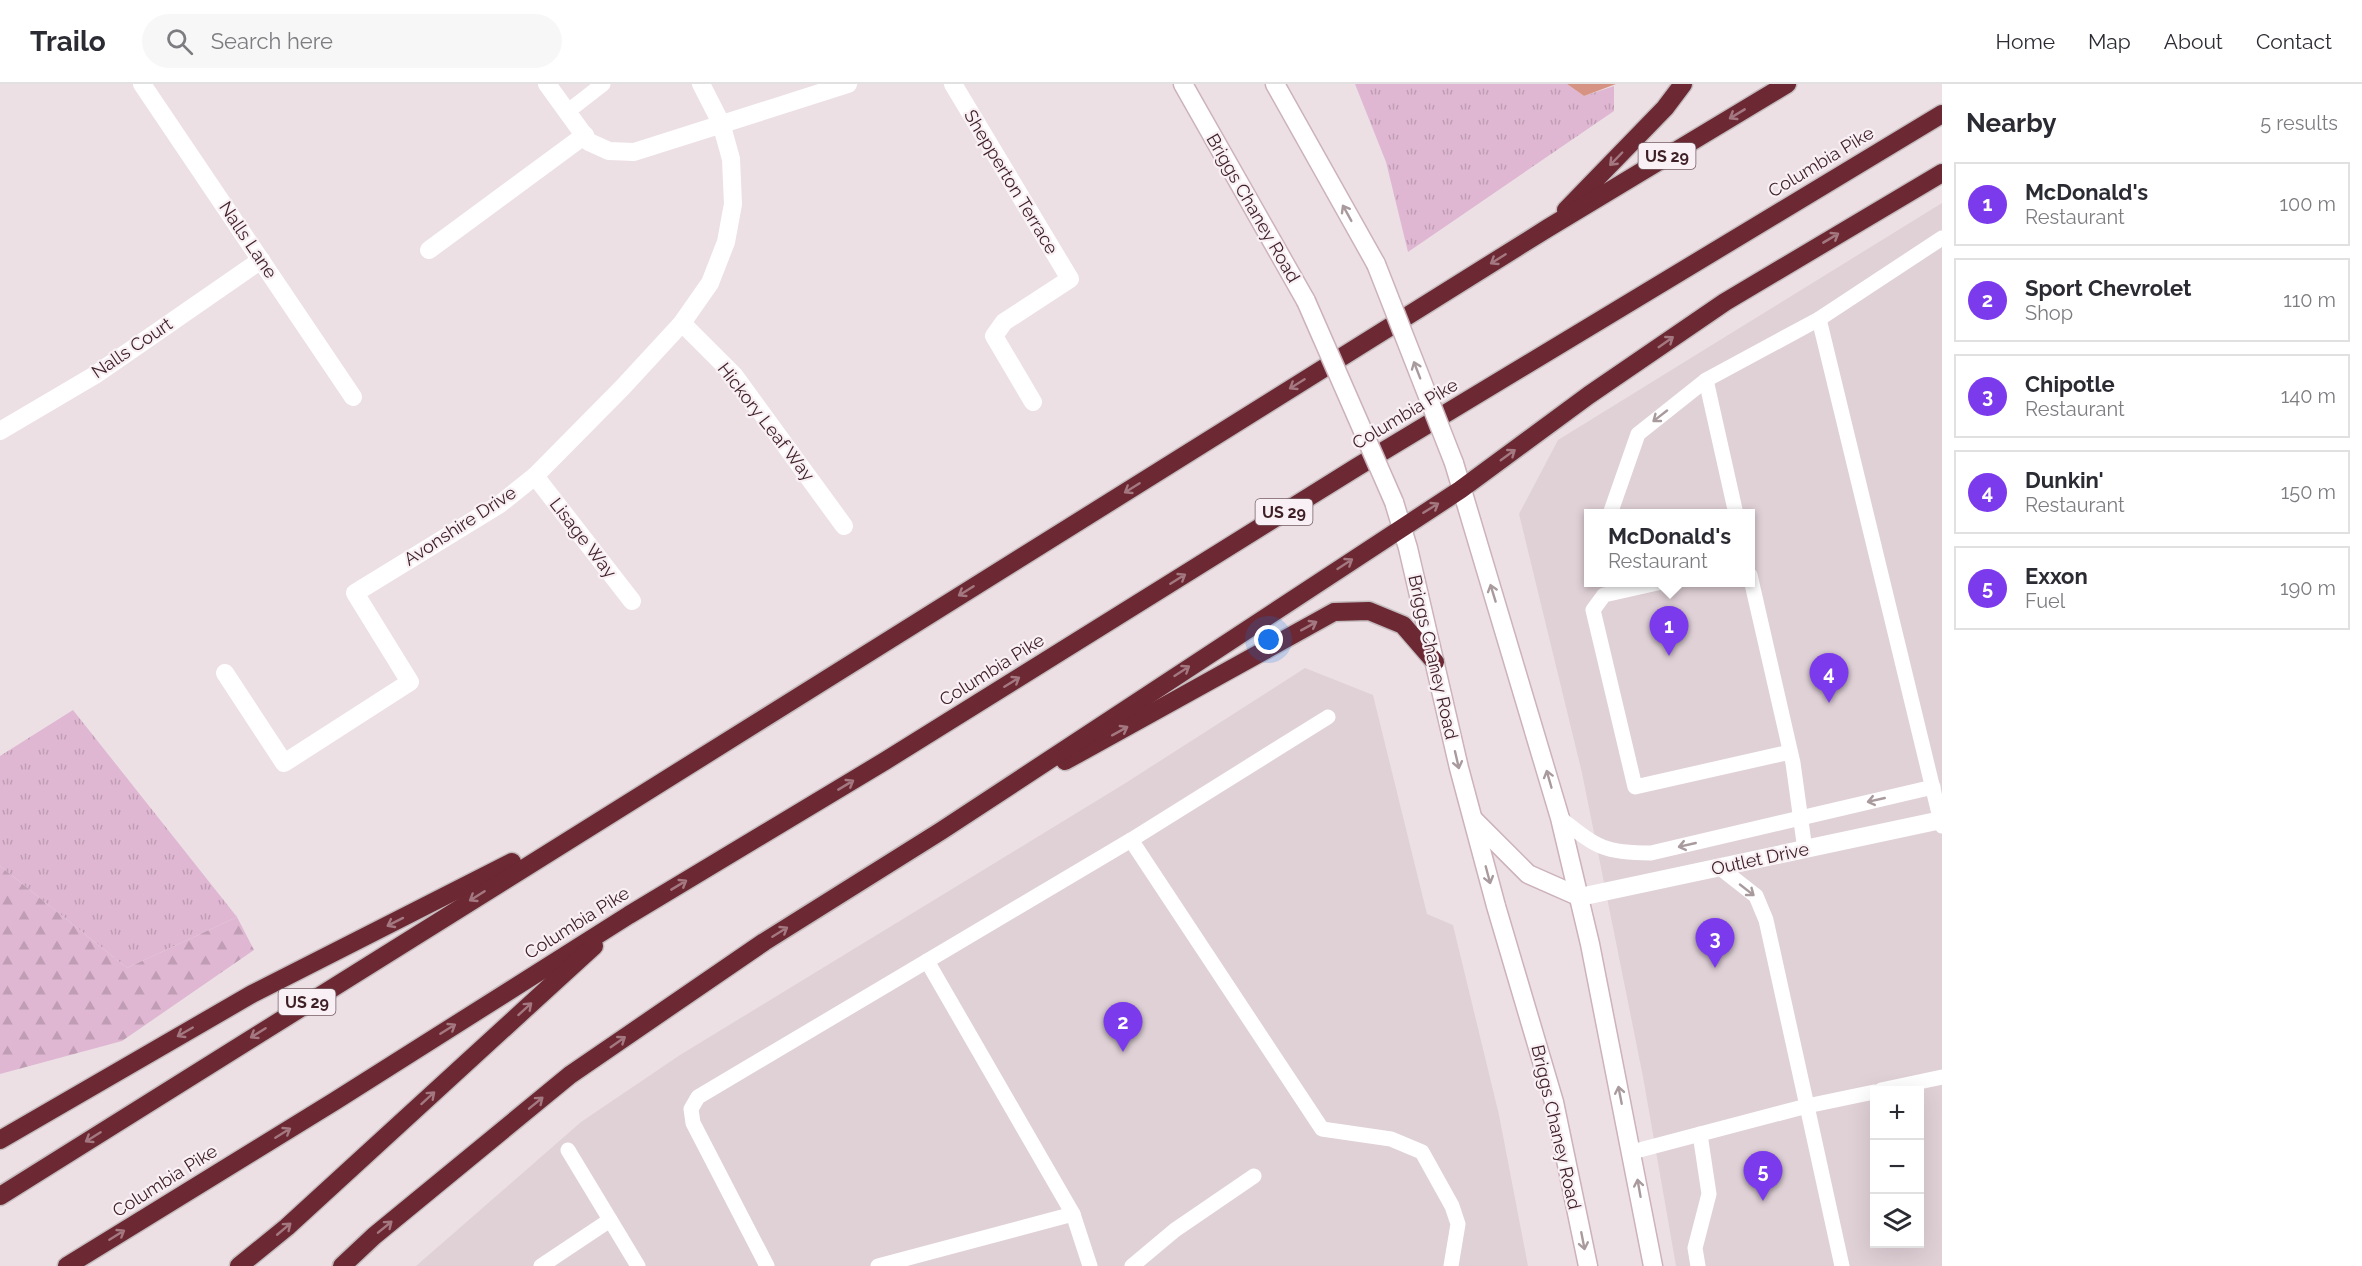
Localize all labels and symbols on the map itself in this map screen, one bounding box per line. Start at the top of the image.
street label: Shepperton Terrace [960,106,1063,258]
one-way arrow [1729,109,1746,121]
street label: Columbia Pike [1764,122,1878,201]
street label: Briggs Chaney Road [1202,130,1305,286]
road number: US 29 [1638,143,1696,169]
one-way arrow [1608,151,1623,166]
street label: Nalls Lane [215,197,282,282]
one-way arrow [1341,205,1353,222]
one-way arrow [1822,232,1839,244]
one-way arrow [1490,253,1507,265]
street label: Nalls Court [87,313,176,382]
one-way arrow [1658,336,1674,348]
street label: Hickory Leaf Way [714,358,819,485]
one-way arrow [1411,361,1422,379]
street label: Columbia Pike [1348,374,1462,453]
one-way arrow [1289,379,1306,391]
one-way arrow [1652,410,1668,423]
one-way arrow [1499,449,1515,462]
street label: Avonshire Drive [400,481,520,570]
one-way arrow [1124,482,1141,494]
street label: Lisage Way [546,494,621,582]
road number: US 29 [1256,499,1312,525]
one-way arrow [1422,502,1439,514]
one-way arrow [1336,558,1353,570]
one-way arrow [1169,572,1186,584]
street label: Briggs Chaney Road [1404,573,1463,741]
one-way arrow [1487,584,1498,603]
one-way arrow [959,585,975,597]
pin: 1 [1650,606,1688,656]
one-way arrow [1300,620,1317,632]
your location [1254,625,1283,654]
street label: Columbia Pike [936,629,1048,710]
pin: 4 [1810,654,1848,703]
one-way arrow [1173,665,1190,677]
one-way arrow [1003,676,1020,688]
one-way arrow [1111,725,1128,737]
one-way arrow [1452,750,1464,769]
one-way arrow [1543,770,1554,789]
one-way arrow [837,778,854,790]
one-way arrow [1867,795,1886,807]
street label: Outlet Drive [1709,838,1811,879]
one-way arrow [1677,839,1696,851]
one-way arrow [1483,865,1494,884]
one-way arrow [670,878,687,890]
street label: Columbia Pike [521,882,633,963]
one-way arrow [1739,883,1755,896]
one-way arrow [469,891,486,903]
one-way arrow [386,916,404,928]
pin: 3 [1696,918,1734,968]
one-way arrow [771,925,788,938]
road number: US 29 [278,989,336,1015]
one-way arrow [518,1002,533,1016]
pin: 2 [1104,1002,1142,1052]
one-way arrow [439,1023,456,1035]
one-way arrow [177,1026,194,1038]
one-way arrow [250,1028,267,1040]
one-way arrow [610,1036,626,1048]
street label: Briggs Chaney Road [1527,1043,1586,1211]
one-way arrow [1614,1085,1626,1104]
one-way arrow [421,1091,436,1105]
one-way arrow [528,1096,543,1110]
one-way arrow [274,1127,291,1139]
one-way arrow [85,1132,102,1144]
street label: Columbia Pike [109,1140,221,1221]
pin: 5 [1744,1152,1782,1201]
one-way arrow [1633,1179,1644,1199]
one-way arrow [377,1221,393,1234]
one-way arrow [276,1223,292,1236]
one-way arrow [108,1229,125,1242]
one-way arrow [1578,1231,1589,1250]

